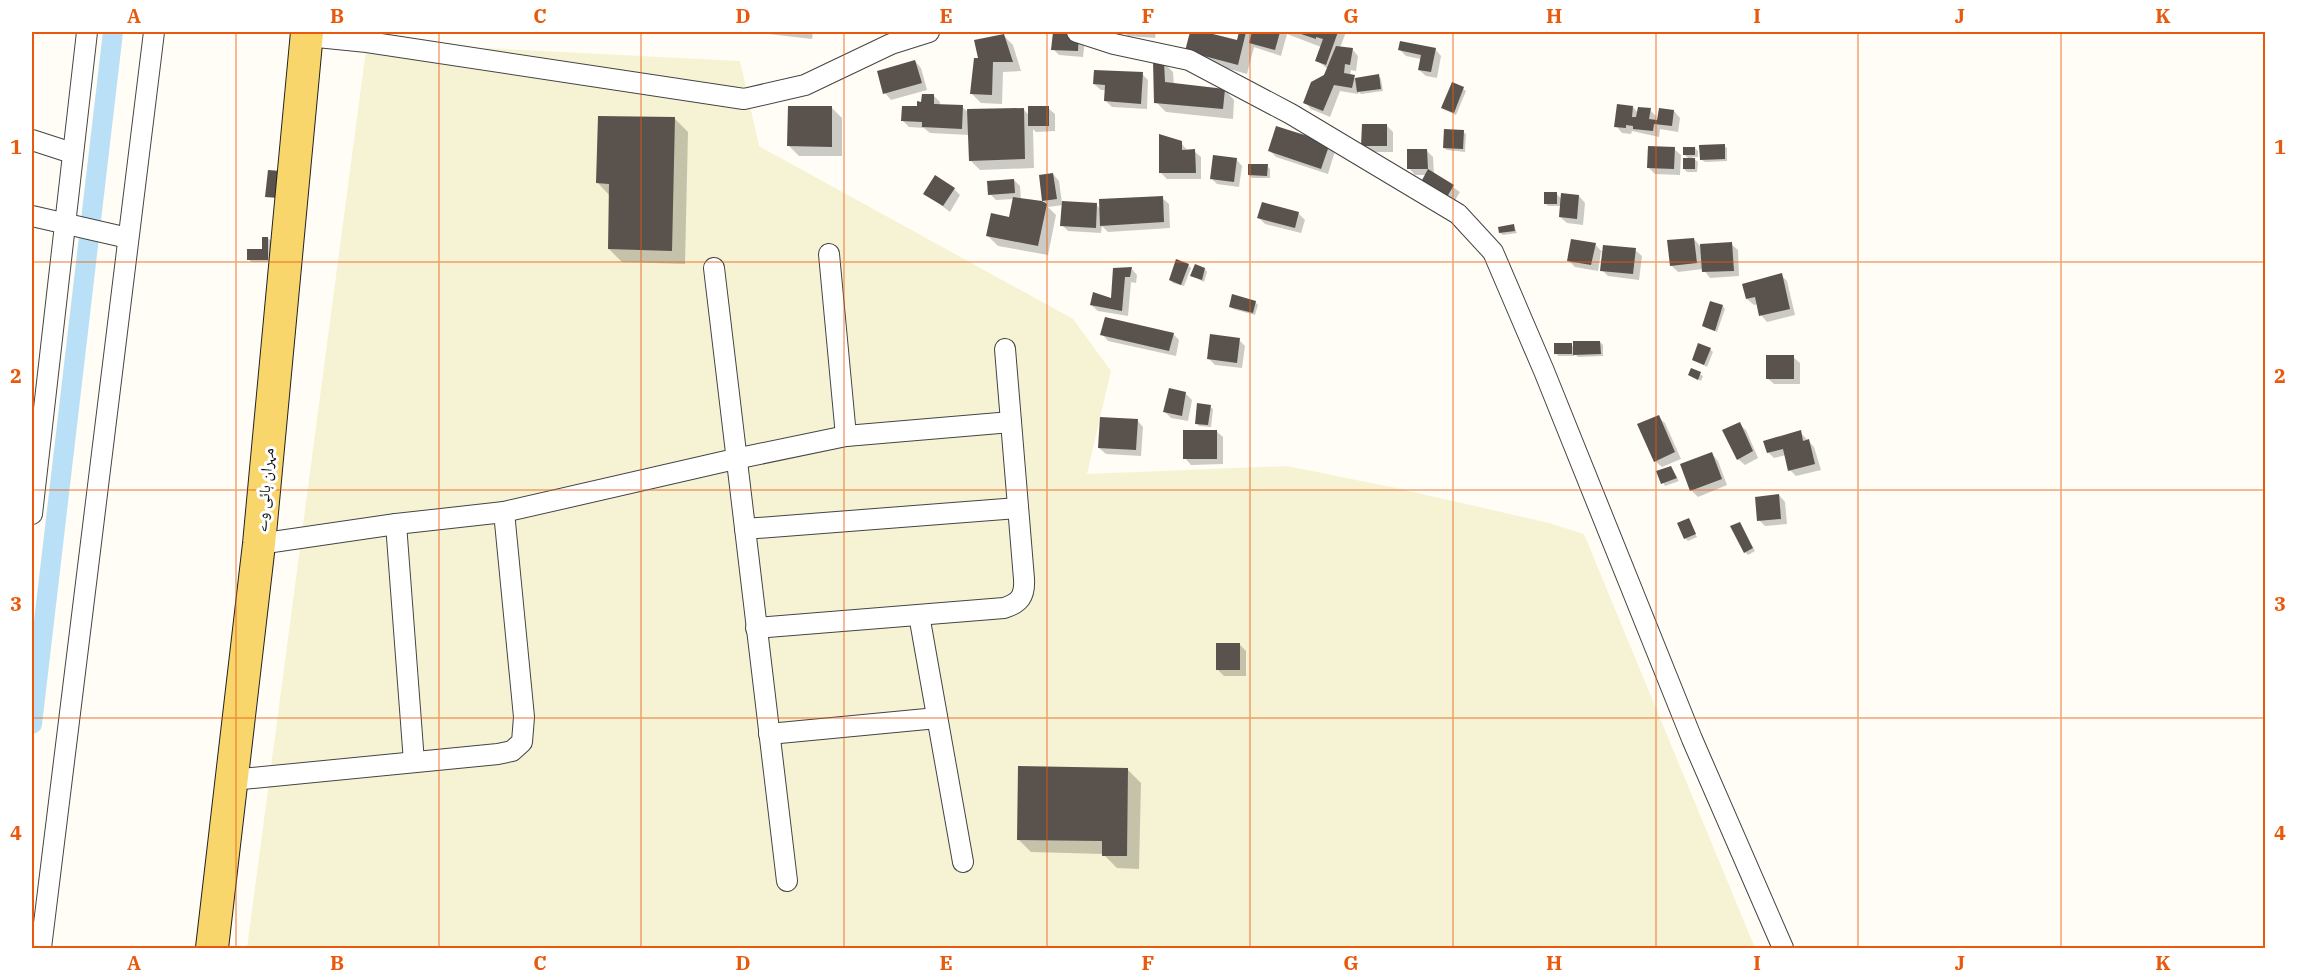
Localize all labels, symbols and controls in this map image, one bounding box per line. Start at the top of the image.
text: A [127,2,141,29]
text: B [330,2,344,29]
text: C [533,2,547,29]
text: D [735,2,751,29]
text: E [939,2,953,29]
text: F [1142,2,1154,29]
text: G [1343,2,1359,29]
text: H [1546,2,1562,29]
text: I [1753,2,1761,29]
text: J [1955,2,1965,29]
text: K [2155,2,2171,29]
text: 1 [10,133,22,160]
text: 1 [2274,133,2286,160]
text: 2 [10,362,22,389]
text: 2 [2274,362,2286,389]
street label: مہران ہائی وے [250,447,279,533]
text: 3 [10,590,22,617]
text: 3 [2274,590,2286,617]
text: 4 [10,819,22,846]
text: 4 [2274,819,2286,846]
text: A [127,949,141,976]
text: B [330,949,344,976]
text: C [533,949,547,976]
text: D [735,949,751,976]
text: E [939,949,953,976]
text: F [1142,949,1154,976]
text: G [1343,949,1359,976]
text: H [1546,949,1562,976]
text: I [1753,949,1761,976]
text: J [1955,949,1965,976]
text: K [2155,949,2171,976]

